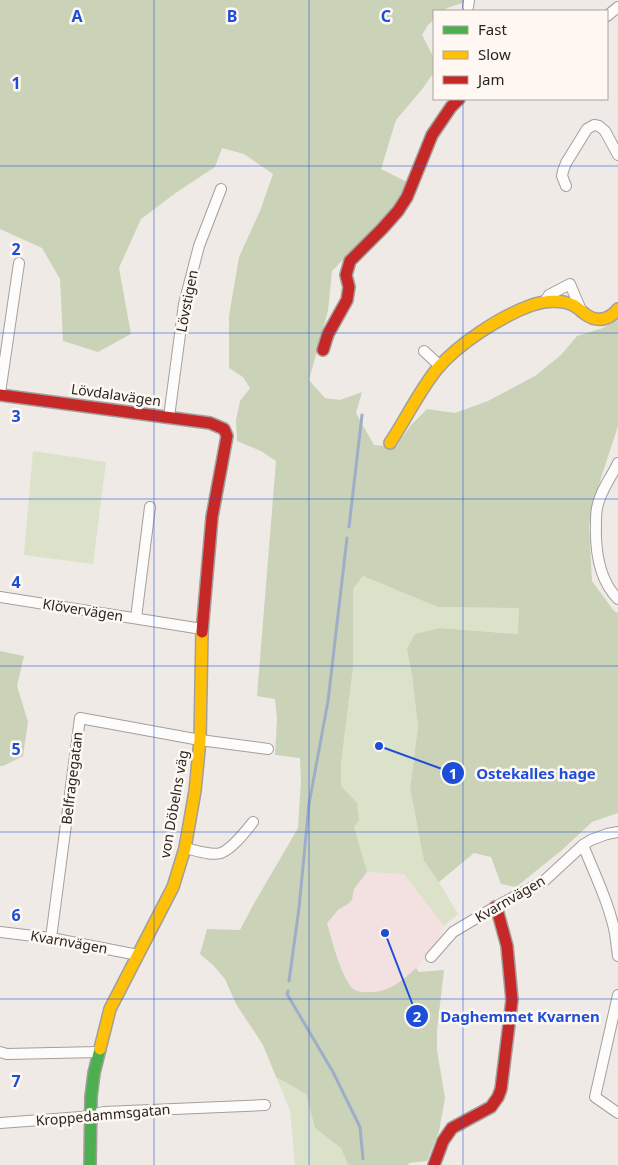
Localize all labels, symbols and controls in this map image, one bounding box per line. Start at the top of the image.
text: A [71,5,83,27]
text: B [227,5,237,27]
text: C [381,5,391,27]
legend [433,10,608,100]
text: Fast [478,19,507,39]
text: Slow [478,44,511,64]
text: Jam [476,69,505,89]
text: 1 [11,72,21,94]
text: 2 [11,238,21,260]
street label: Lövstigen [171,268,202,334]
street label: Lövdalavägen [70,379,162,410]
text: 3 [11,405,21,427]
text: 4 [11,571,21,593]
street label: Klövervägen [41,594,125,625]
street label: Belfragegatan [56,730,87,825]
text: 5 [11,738,21,760]
street label: von Döbelns väg [155,748,192,859]
callout: Ostekalles hage [441,758,606,788]
text: 1 [449,763,457,783]
text: Ostekalles hage [476,763,596,783]
street label: Kvarnvägen [471,871,548,926]
text: 6 [11,904,21,926]
street label: Kvarnvägen [29,925,109,958]
callout: Daghemmet Kvarnen [405,1001,609,1031]
text: 2 [413,1006,422,1026]
text: Daghemmet Kvarnen [440,1006,600,1026]
text: 7 [11,1070,21,1092]
street label: Kroppedammsgatan [35,1099,171,1130]

